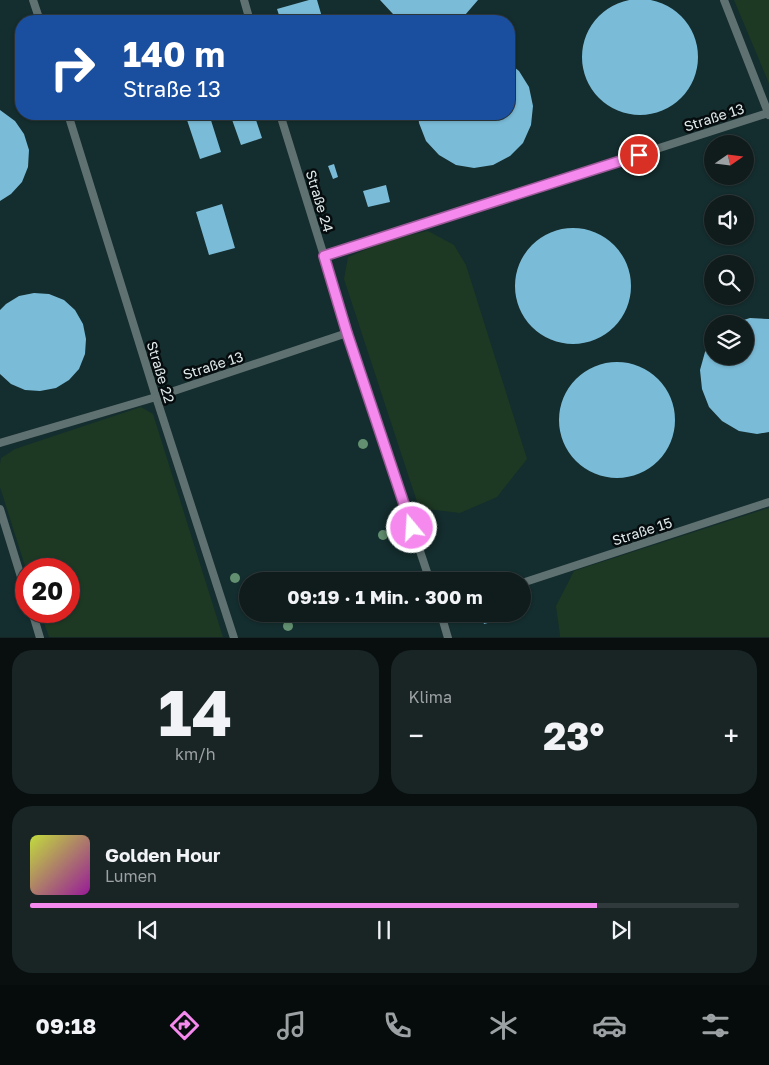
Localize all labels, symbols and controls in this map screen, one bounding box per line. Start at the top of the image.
text: 140 m [123,33,225,75]
icon: right [40,35,105,100]
text: Straße 13 [123,75,221,102]
street label: Straße 13 [682,99,746,135]
pin [618,134,660,176]
north arrow [704,135,754,185]
map controls [704,135,754,365]
icon: arrive [625,141,653,169]
street label: Straße 24 [303,168,337,234]
button: sound [704,195,754,245]
button: search [704,255,754,305]
button: layers [704,315,754,365]
street label: Straße 22 [144,339,178,405]
street label: Straße 13 [181,347,245,383]
position arrow [385,501,437,553]
street label: Straße 15 [610,513,674,549]
speed limit sign: 20 [15,558,80,623]
text: 09:19 · 1 Min. · 300 m [287,585,483,608]
text: 14 [158,672,232,750]
text: Klima [409,687,452,707]
text: 23° [543,713,604,758]
text: − [409,719,424,752]
text: + [724,719,739,752]
text: km/h [175,744,216,764]
text: Golden Hour [105,843,220,866]
text: Lumen [105,866,157,886]
icon: previous [134,916,162,944]
icon: pause [370,916,398,944]
icon: next [607,916,635,944]
icon: directions [167,1008,202,1043]
icon: music [274,1008,309,1043]
icon: phone [380,1008,415,1043]
icon: climate [486,1008,521,1043]
icon: car [592,1008,627,1043]
icon: filters [698,1008,733,1043]
text: 09:18 [36,1012,96,1039]

